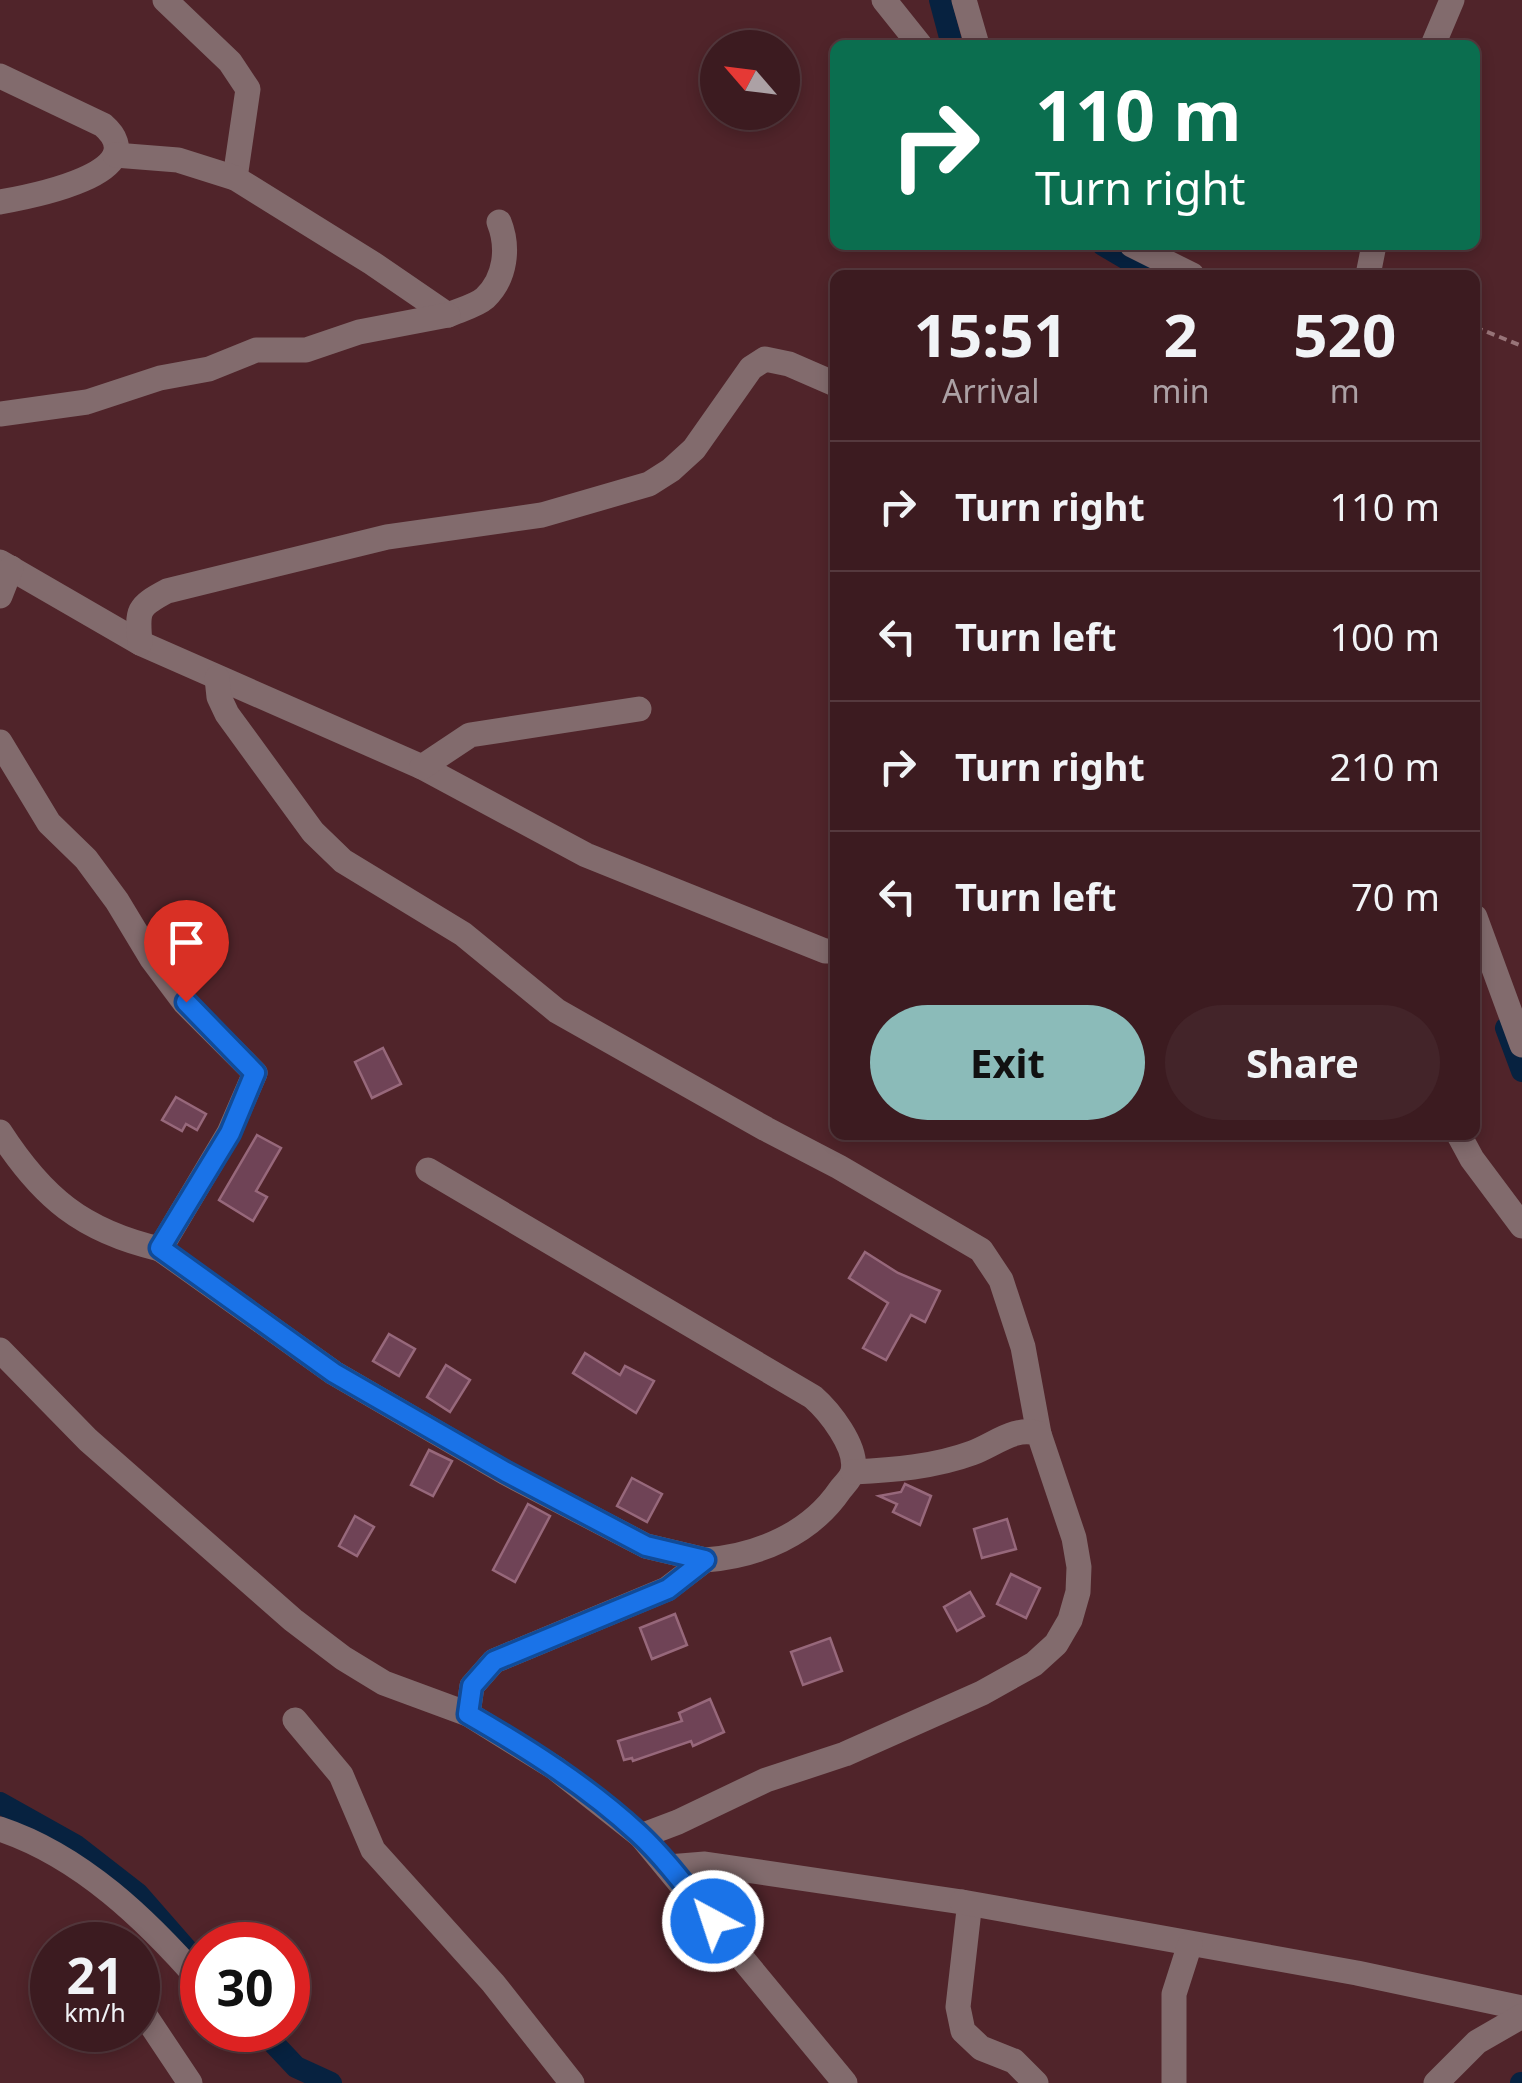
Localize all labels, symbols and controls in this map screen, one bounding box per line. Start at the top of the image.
north arrow [700,30,800,130]
map controls [700,30,800,130]
text: 110 m [1035,66,1242,162]
icon: right [870,80,1000,210]
text: Turn right [1035,157,1246,218]
text: 15:51 [914,293,1068,375]
text: 2 [1163,293,1198,375]
text: 520 [1293,293,1396,375]
text: Arrival [942,369,1040,412]
text: min [1152,369,1210,412]
text: m [1330,369,1360,412]
icon: right [870,479,925,534]
text: Turn right [955,480,1145,532]
text: 110 m [1329,480,1440,532]
icon: left [870,609,925,664]
text: Turn left [955,610,1117,662]
text: 100 m [1329,610,1440,662]
icon: right [870,739,925,794]
text: Turn right [955,740,1145,792]
text: 210 m [1329,740,1440,792]
icon: left [870,869,925,924]
text: Turn left [955,870,1117,922]
text: 70 m [1351,870,1440,922]
pin [144,900,229,1003]
icon: arrive [159,915,214,970]
button: Exit [870,1005,1145,1120]
button: Share [1165,1005,1440,1120]
position arrow [661,1869,765,1973]
speed limit sign: 30 [180,1922,310,2052]
text: 21 [66,1941,124,2009]
text: km/h [64,1995,126,2029]

